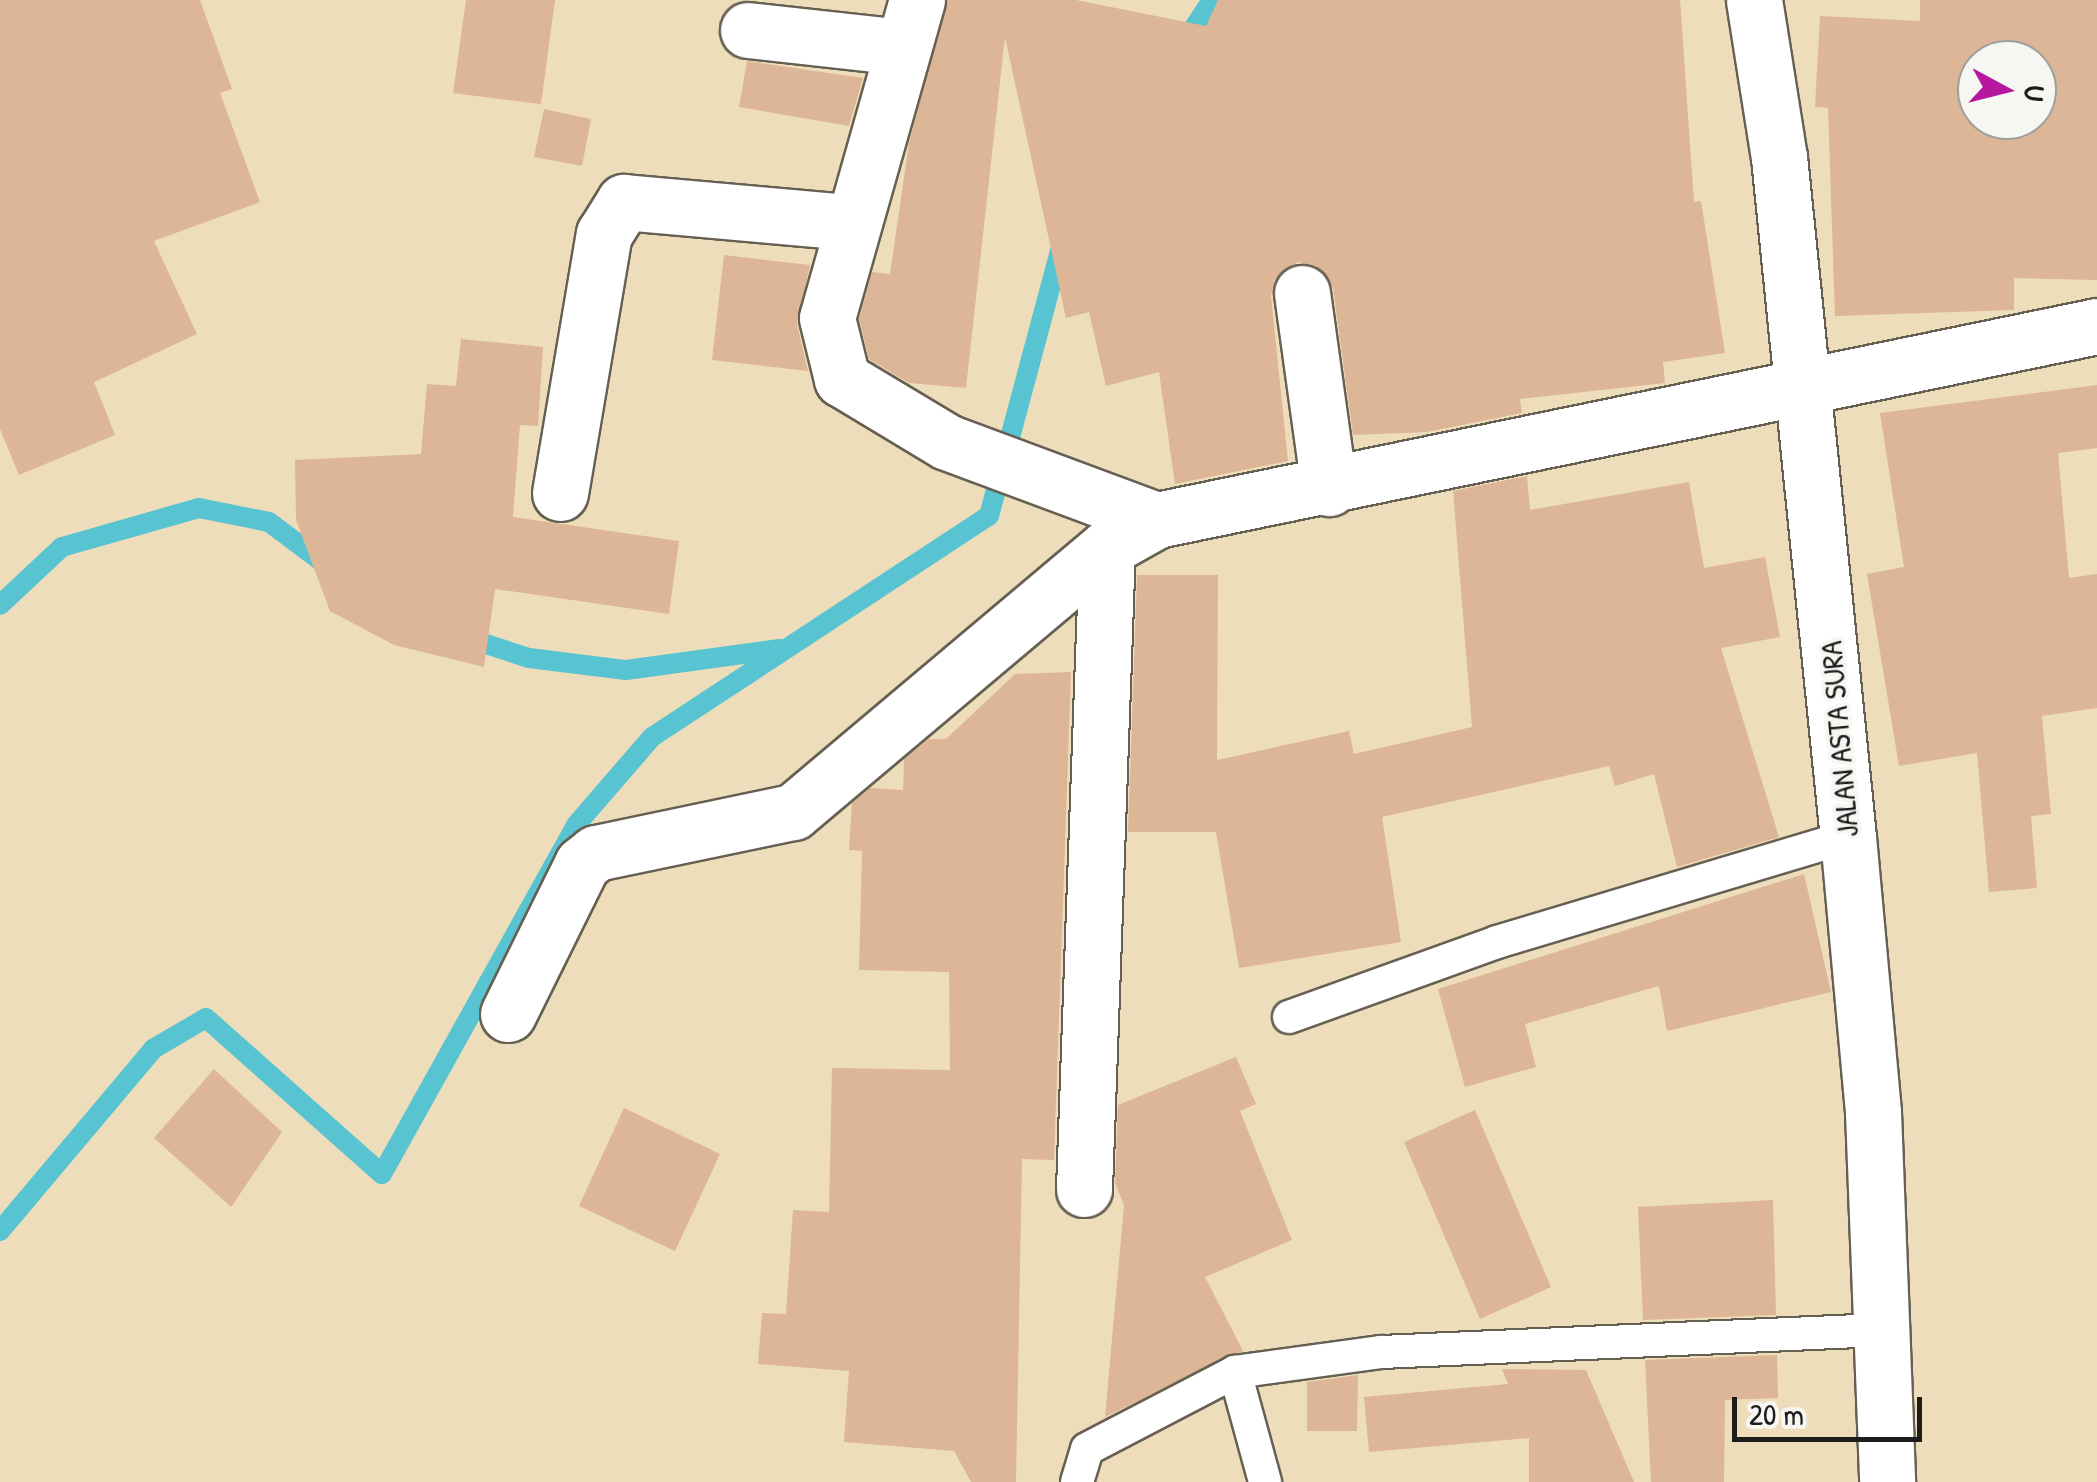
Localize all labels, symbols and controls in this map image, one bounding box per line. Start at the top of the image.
north arrow [1957,40,2057,140]
text: U [2015,83,2055,103]
street label: JALAN ASTA SURA [1812,639,1866,839]
scale bar [1737,1377,1927,1439]
text: 20 m [1749,1394,1804,1434]

